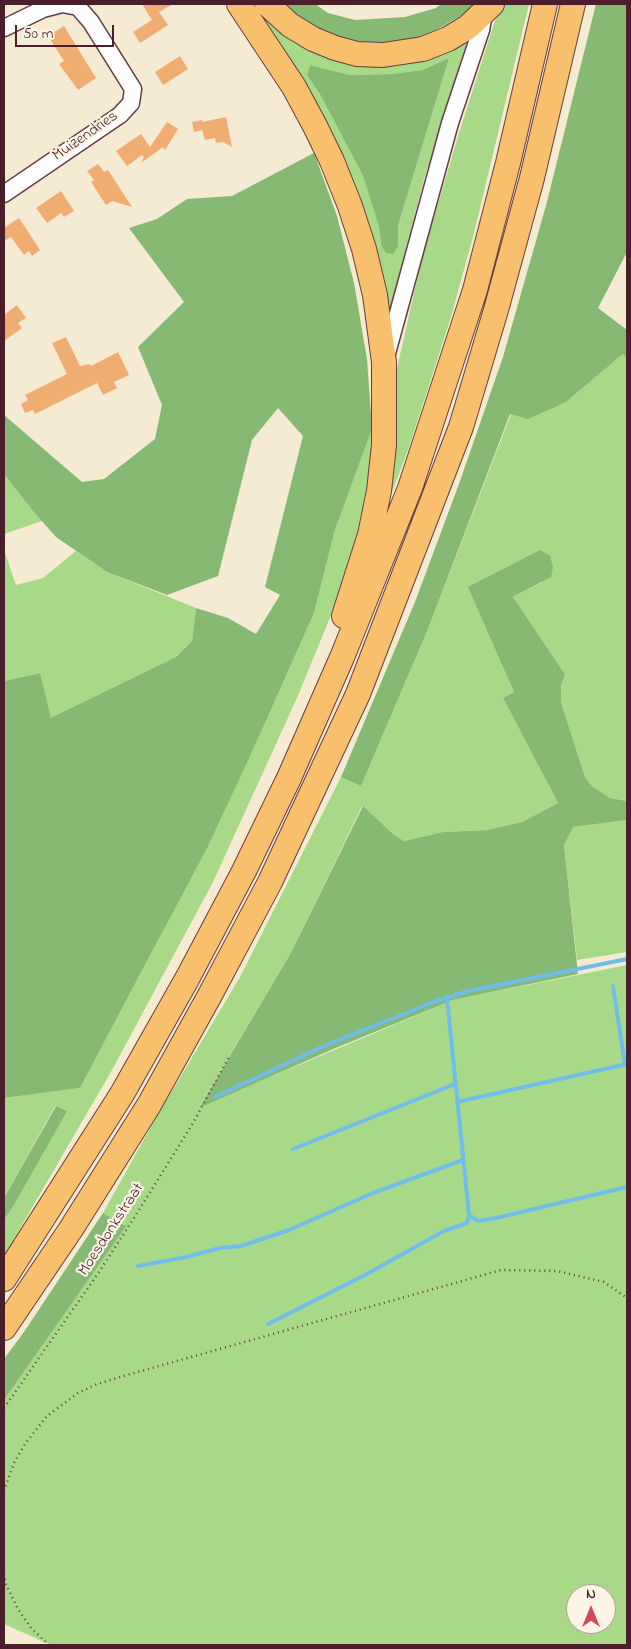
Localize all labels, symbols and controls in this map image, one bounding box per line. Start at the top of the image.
scale bar [18,15,116,47]
text: 50 m [23,23,53,45]
street label: Muizendries [50,107,122,167]
street label: Moesdonkstraat [75,1180,149,1280]
north arrow [566,1584,616,1634]
text: N [586,1584,596,1605]

